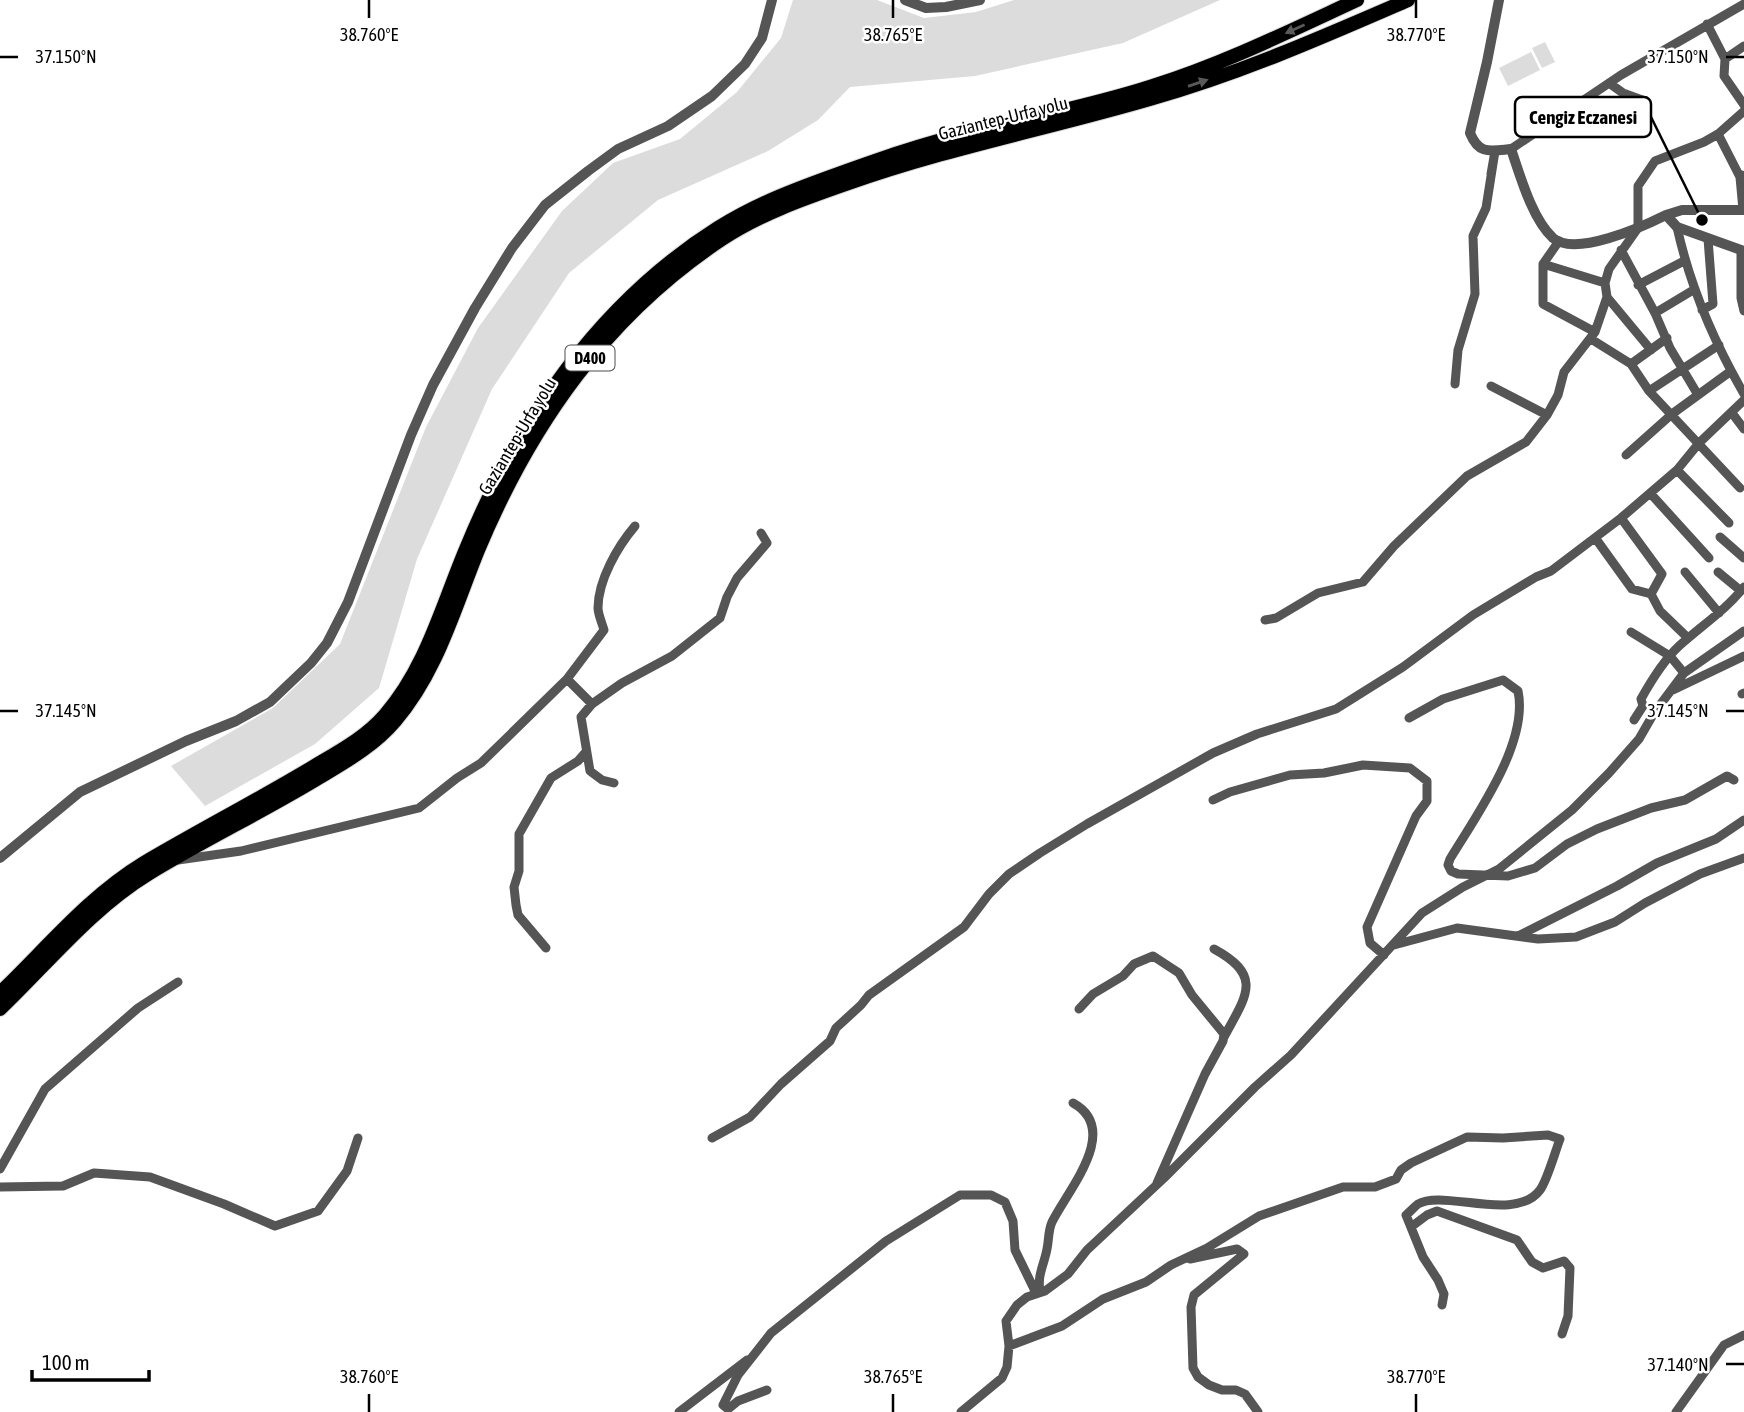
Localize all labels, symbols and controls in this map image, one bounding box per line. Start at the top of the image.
one-way arrow [1284,23,1305,34]
text: 38.760°E [340,24,398,45]
text: 38.765°E [864,24,922,45]
text: 38.770°E [1387,24,1445,45]
text: 37.150°N [35,46,97,67]
text: 37.150°N [1647,46,1709,67]
one-way arrow [1188,78,1209,88]
street label: Gaziantep-Urfa yolu [936,92,1070,144]
callout: Cengiz Eczanesi [1515,97,1651,137]
text: Cengiz Eczanesi [1529,106,1637,128]
road number: D400 [566,346,614,370]
street label: Gaziantep-Urfa yolu [474,374,560,498]
text: 37.145°N [35,700,97,721]
text: 37.145°N [1647,700,1709,721]
scale bar [32,1338,149,1382]
text: 100 m [42,1350,90,1374]
text: 37.140°N [1647,1354,1709,1375]
text: 38.760°E [340,1366,398,1387]
text: 38.765°E [864,1366,922,1387]
text: 38.770°E [1387,1366,1445,1387]

